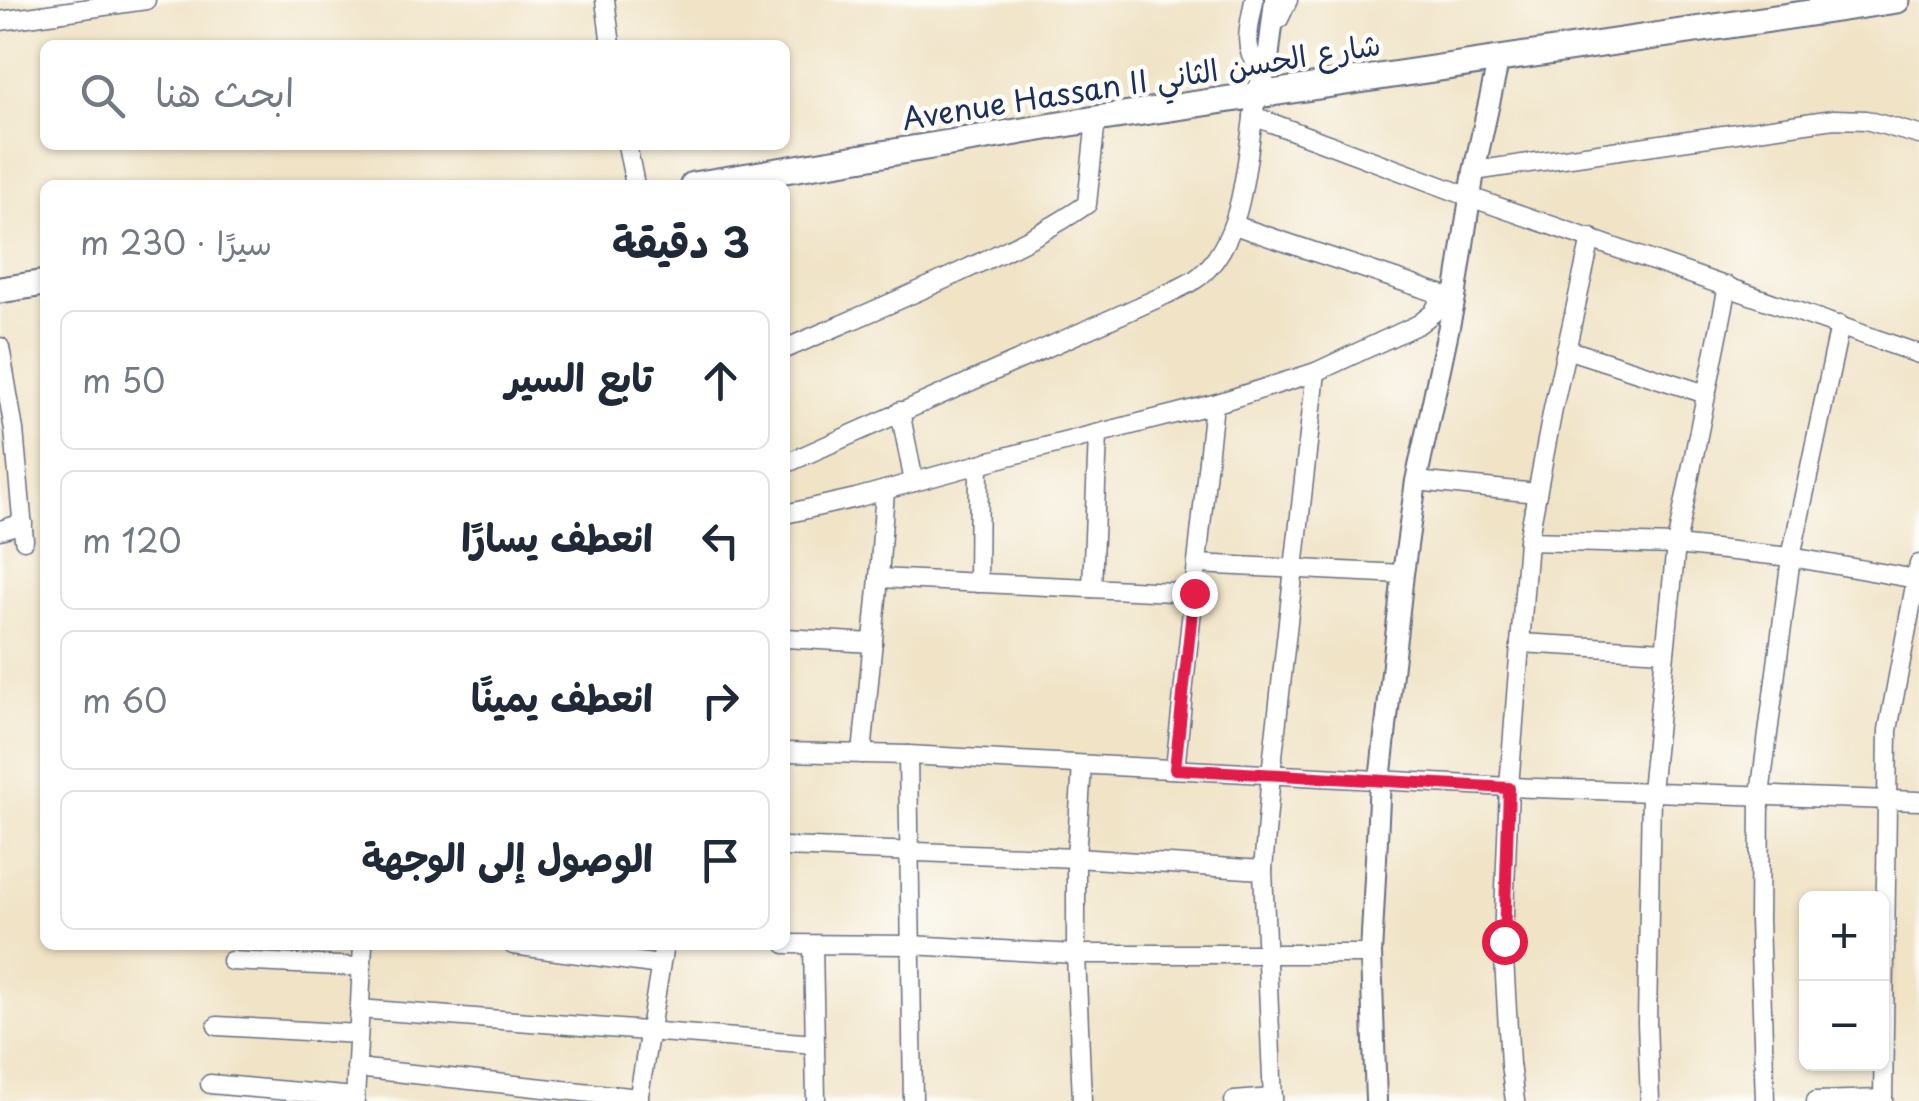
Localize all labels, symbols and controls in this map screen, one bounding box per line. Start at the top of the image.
street label: Avenue Hassan II شارع الحسن الثاني [899,20,1384,146]
search box [40,40,790,150]
text: ابحث هنا [155,63,294,120]
icon: search [75,68,130,123]
text: 3 دقيقة [612,209,750,272]
text: سيرًا · 230 m [80,218,272,266]
text: تابع السير [505,348,653,405]
icon: ahead [693,353,748,408]
text: 50 m [82,356,165,404]
text: انعطف يسارًا [461,508,653,565]
icon: left [693,513,748,568]
text: 120 m [82,516,182,564]
route end [1172,571,1218,617]
text: انعطف يمينًا [471,668,653,725]
icon: right [693,673,748,728]
text: 60 m [82,676,167,724]
text: الوصول إلى الوجهة [361,828,653,885]
icon: arrive [693,833,748,888]
map controls [1799,891,1889,1071]
button: + [1799,891,1889,981]
route start [1482,919,1528,965]
button: − [1799,981,1889,1071]

